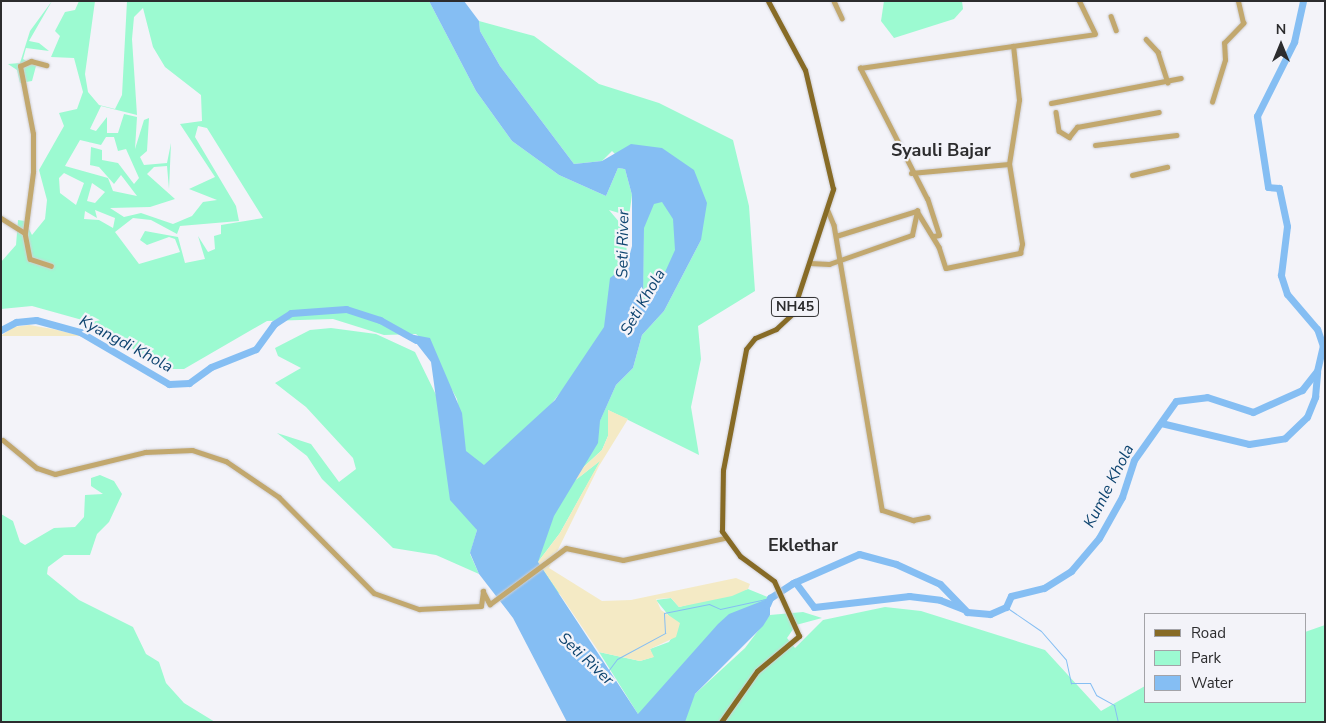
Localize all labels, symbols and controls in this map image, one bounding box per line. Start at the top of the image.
north arrow [1256,20,1306,70]
text: N [1276,20,1286,39]
district label: Syauli Bajar [891,139,991,161]
water label: Seti River [613,210,633,278]
water label: Seti Khola [616,266,670,338]
road number: NH45 [770,296,820,318]
water label: Kyangdi Khola [76,311,176,377]
water label: Kumle Khola [1080,441,1138,531]
district label: Eklethar [768,534,838,556]
legend [1144,613,1306,703]
text: Road [1191,623,1226,643]
water label: Seti River [554,629,618,689]
text: Park [1191,648,1221,668]
text: Water [1191,673,1233,693]

